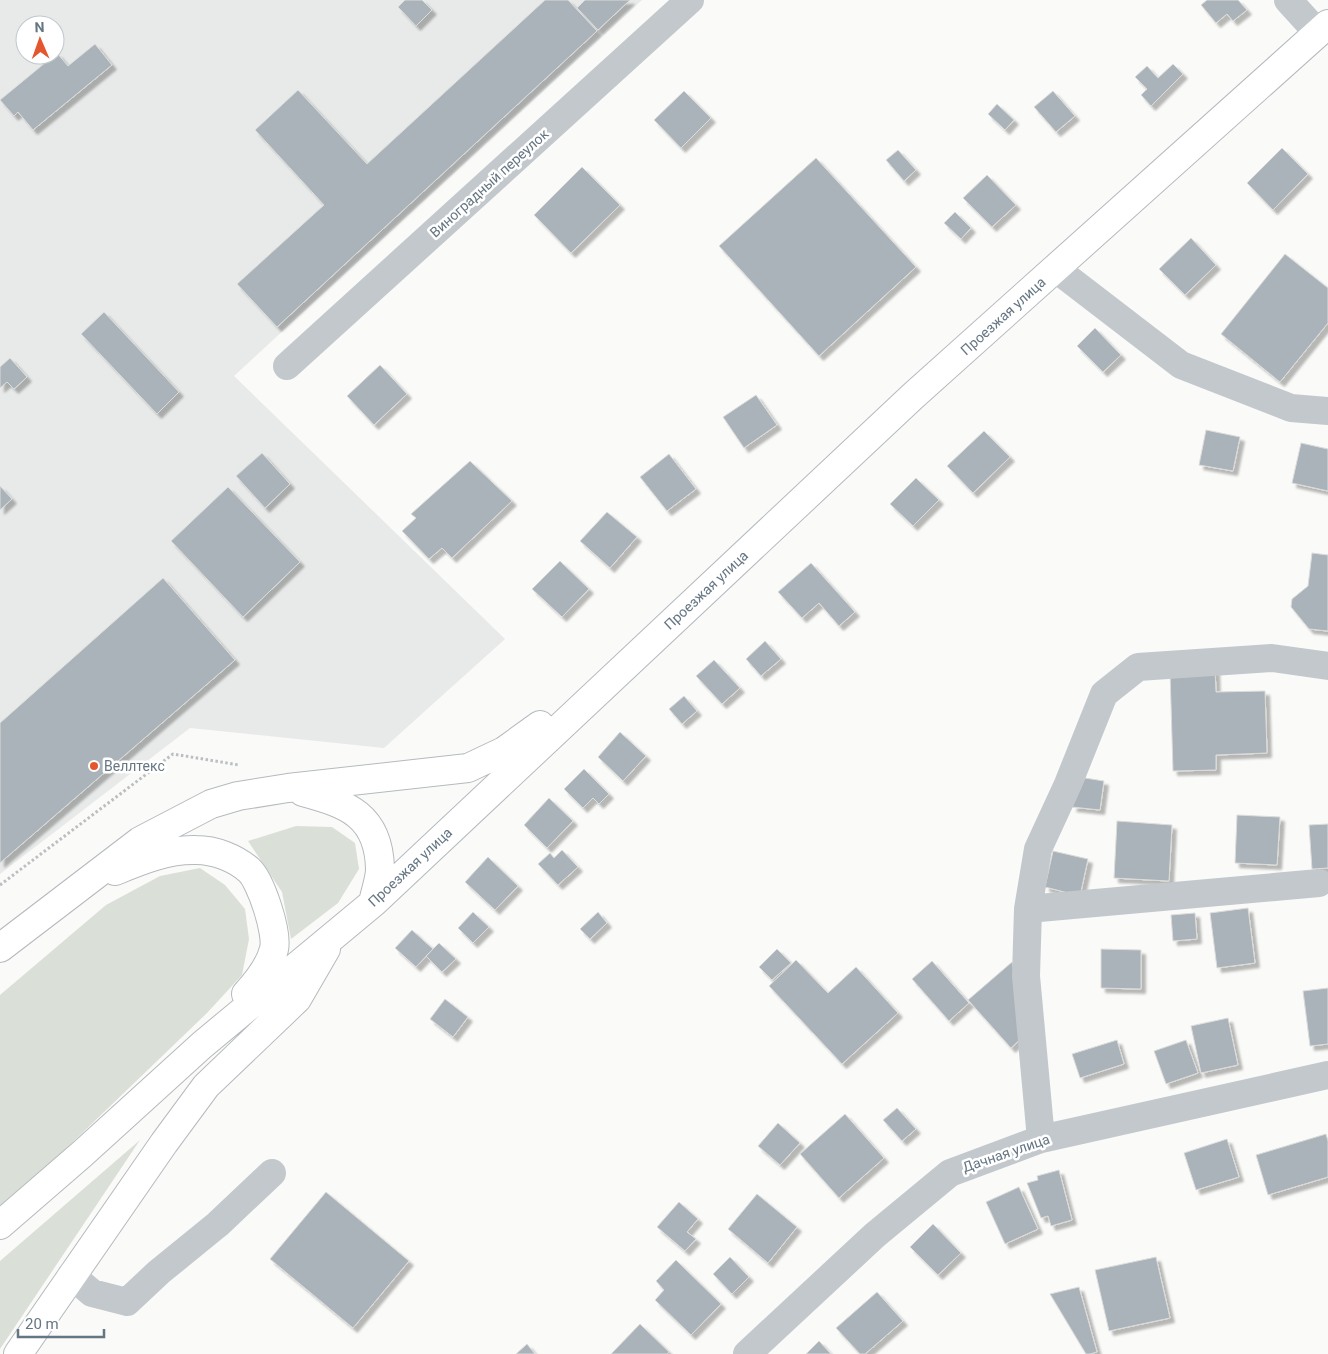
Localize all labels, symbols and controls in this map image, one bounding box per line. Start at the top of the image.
north arrow [15,15,65,65]
text: N [34,19,45,35]
street label: Виноградный переулок [426,125,552,240]
street label: Проезжая улица [957,274,1049,358]
street label: Проезжая улица [661,547,751,633]
place label: Веллтекс [104,758,165,774]
marker: Веллтекс [88,760,100,772]
street label: Проезжая улица [365,824,455,910]
street label: Дачная улица [960,1131,1052,1175]
scale bar [18,1306,104,1338]
text: 20 m [25,1315,59,1333]

